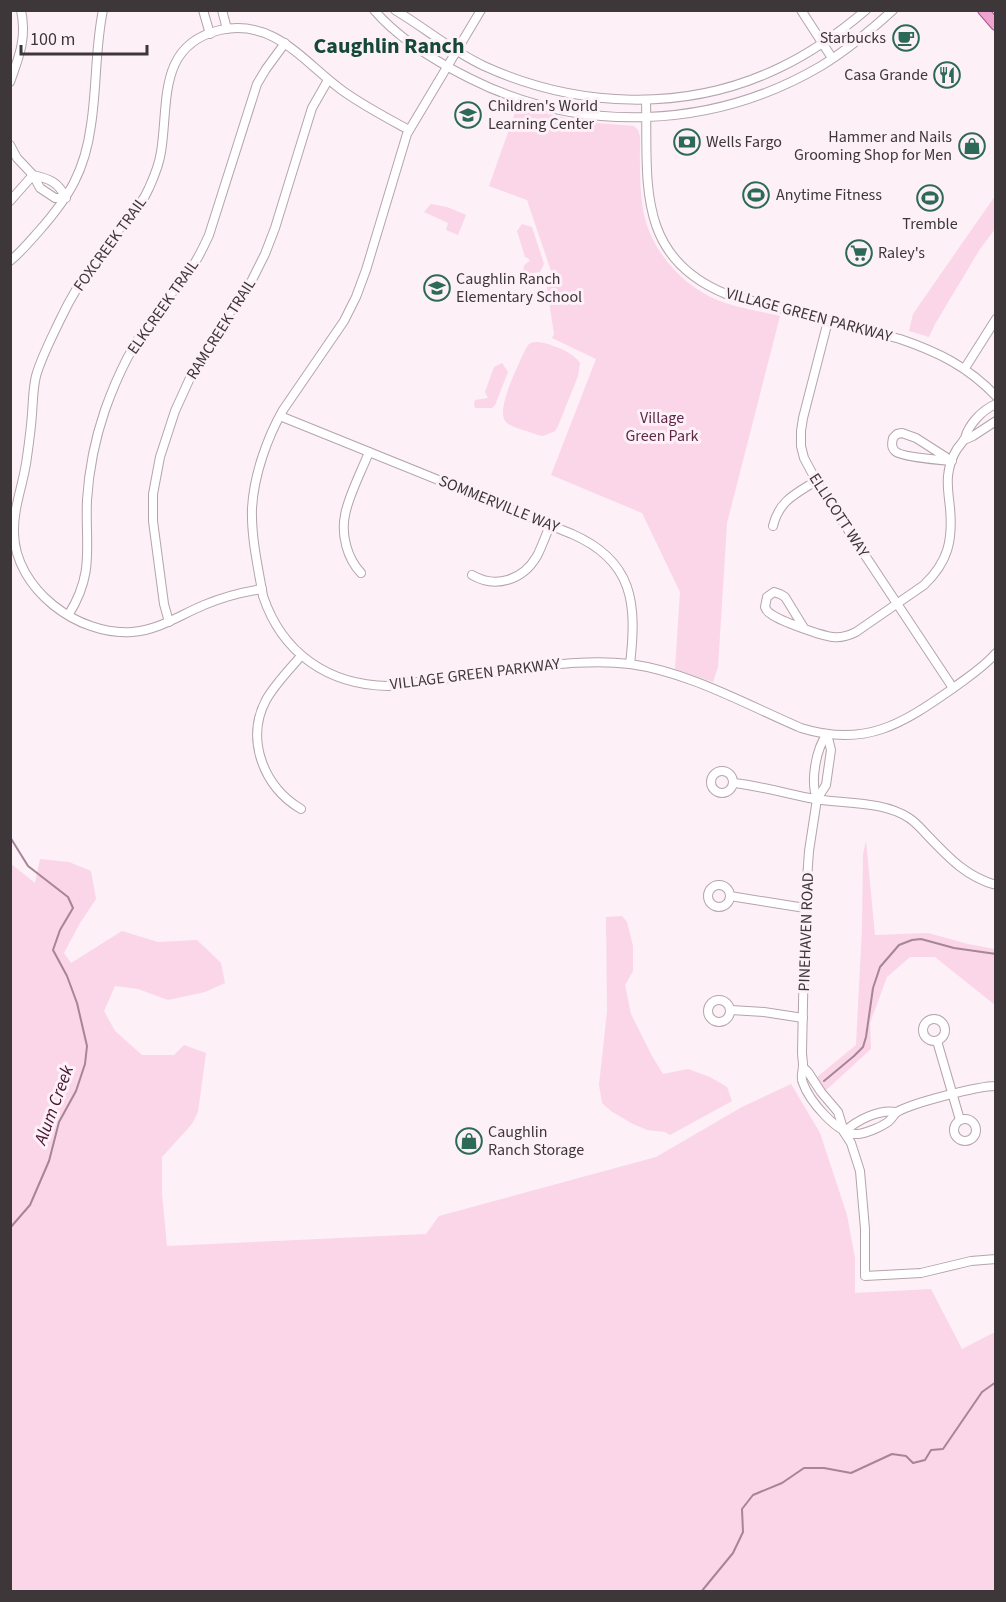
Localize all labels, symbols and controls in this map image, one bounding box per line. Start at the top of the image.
scale bar [21,18,147,56]
cafe icon: Starbucks [891,23,921,53]
text: 100 m [30,27,75,52]
place label: Starbucks [820,27,886,49]
district label: Caughlin Ranch [314,30,464,62]
restaurant icon: Casa Grande [932,60,962,90]
place label: Casa Grande [844,64,928,86]
place label: Children's World Learning Center [488,95,598,135]
school or university icon: Children's World Learning Center [453,100,483,130]
place label: Hammer and Nails Grooming Shop for Men [794,126,952,166]
bank icon: Wells Fargo [672,127,702,157]
place label: Wells Fargo [706,131,782,153]
shop icon: Hammer and Nails Grooming Shop for Men [957,131,987,161]
sports icon: Anytime Fitness [741,180,771,210]
sports icon: Tremble [915,183,945,213]
place label: Anytime Fitness [776,184,882,206]
street label: FOXCREEK TRAIL [68,192,152,296]
place label: Tremble [902,213,958,235]
supermarket icon: Raley's [844,238,874,268]
place label: Raley's [878,242,925,264]
street label: ELKCREEK TRAIL [122,255,204,359]
place label: Caughlin Ranch Elementary School [456,268,582,308]
school or university icon: Caughlin Ranch Elementary School [422,273,452,303]
street label: RAMCREEK TRAIL [181,274,261,384]
street label: VILLAGE GREEN PARKWAY [723,282,895,348]
park label: Village Green Park [626,407,699,447]
street label: ELLICOTT WAY [804,469,875,562]
street label: SOMMERVILLE WAY [435,470,563,538]
street label: VILLAGE GREEN PARKWAY [389,653,562,695]
street label: PINEHAVEN ROAD [793,872,819,992]
water label: Alum Creek [28,1061,80,1149]
place label: Caughlin Ranch Storage [488,1121,584,1161]
shop icon: Caughlin Ranch Storage [454,1126,484,1156]

